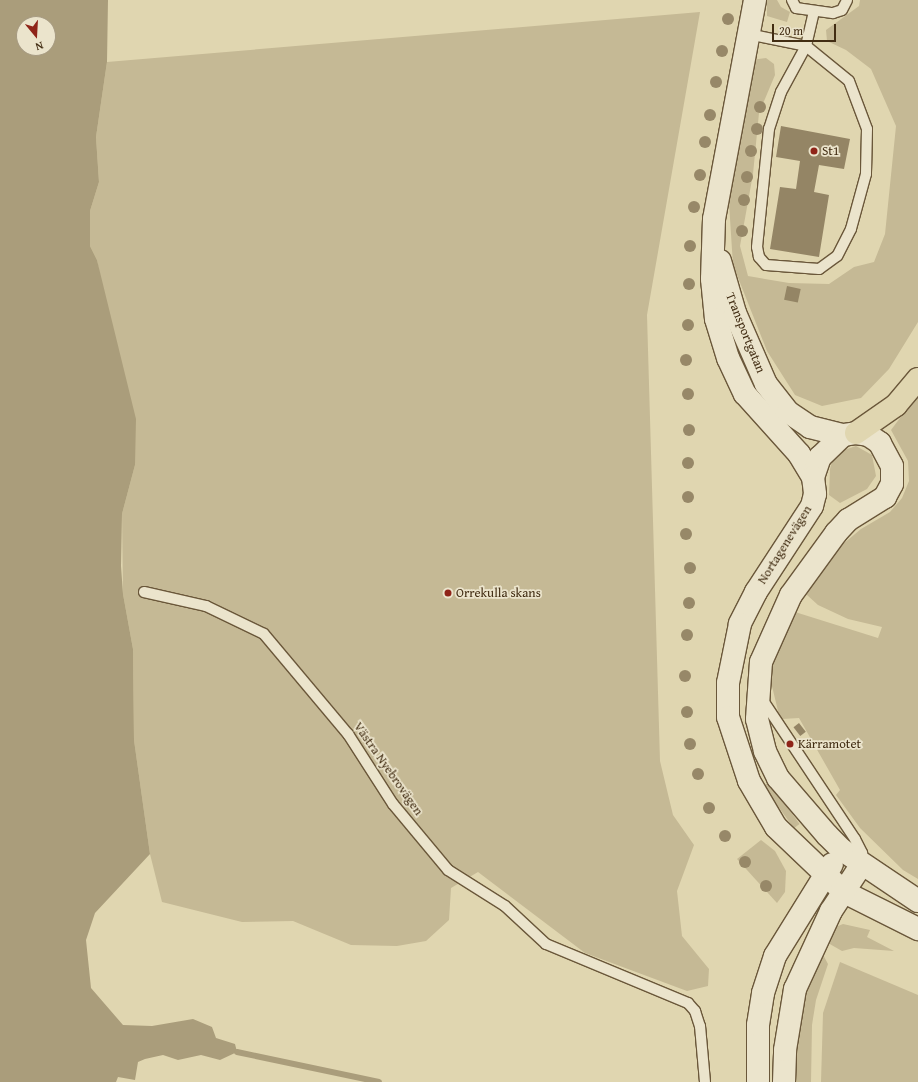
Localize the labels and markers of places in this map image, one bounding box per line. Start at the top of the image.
place label: St1 [822,143,839,159]
marker: St1 [809,146,819,156]
place label: Orrekulla skans [456,585,541,601]
marker: Orrekulla skans [443,588,453,598]
place label: Kärramotet [798,736,861,752]
marker: Kärramotet [785,739,795,749]

